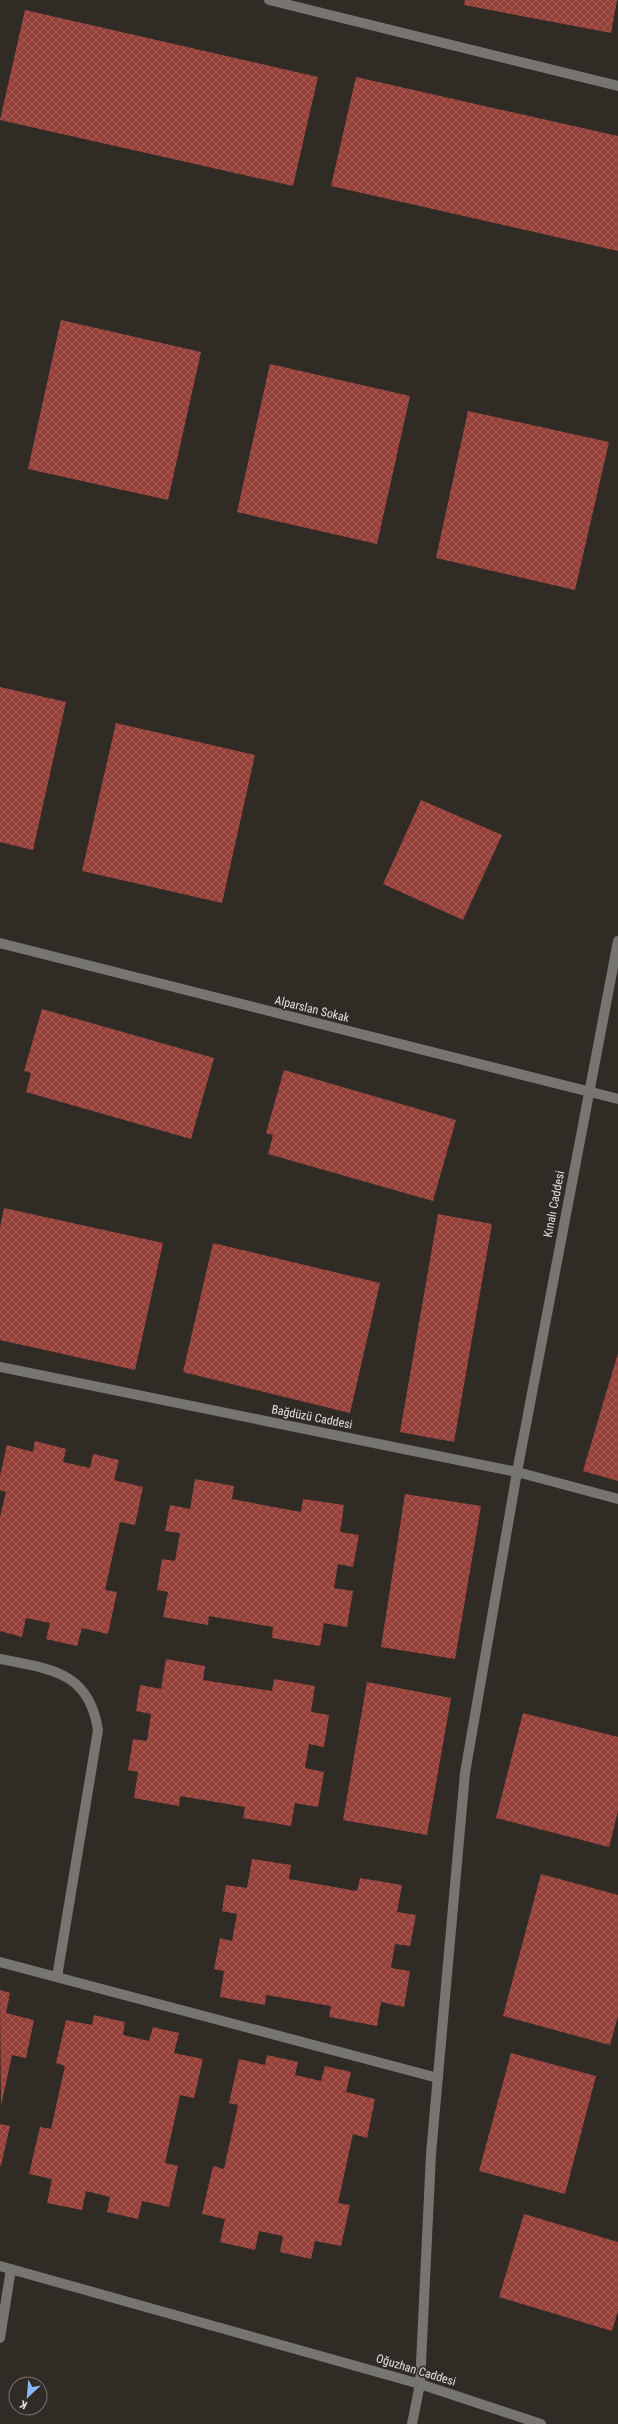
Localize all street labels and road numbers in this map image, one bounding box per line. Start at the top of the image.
street label: Alparslan Sokak [273,993,351,1025]
street label: Kınalı Caddesi [541,1169,567,1239]
street label: Bağdüzü Caddesi [270,1402,354,1432]
street label: Oğuzhan Caddesi [374,2351,458,2389]

